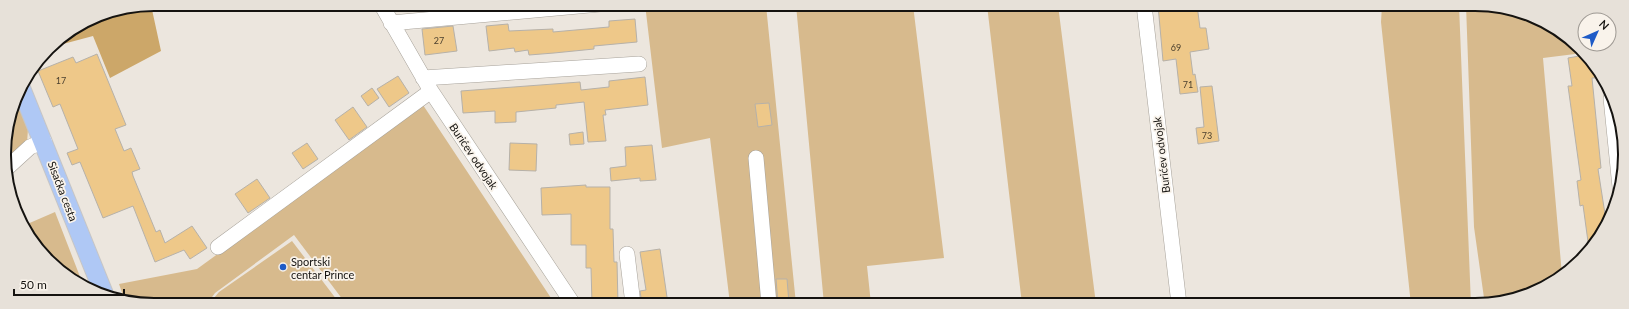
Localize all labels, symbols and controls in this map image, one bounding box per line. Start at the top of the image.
north arrow [1577,12,1617,52]
text: N [1597,17,1612,32]
house number: 27 [434,35,444,46]
house number: 69 [1171,42,1181,53]
house number: 17 [56,75,66,86]
house number: 71 [1183,79,1193,90]
street label: Burićev odvojak [1150,116,1172,194]
street label: Burićev odvojak [447,121,501,192]
house number: 73 [1202,130,1212,141]
street label: Sisačka cesta [46,159,80,223]
place label: Sportski centar Prince [291,255,354,281]
marker: Sportski centar Prince [278,262,288,272]
scale bar [14,271,124,297]
text: 50 m [20,277,47,292]

